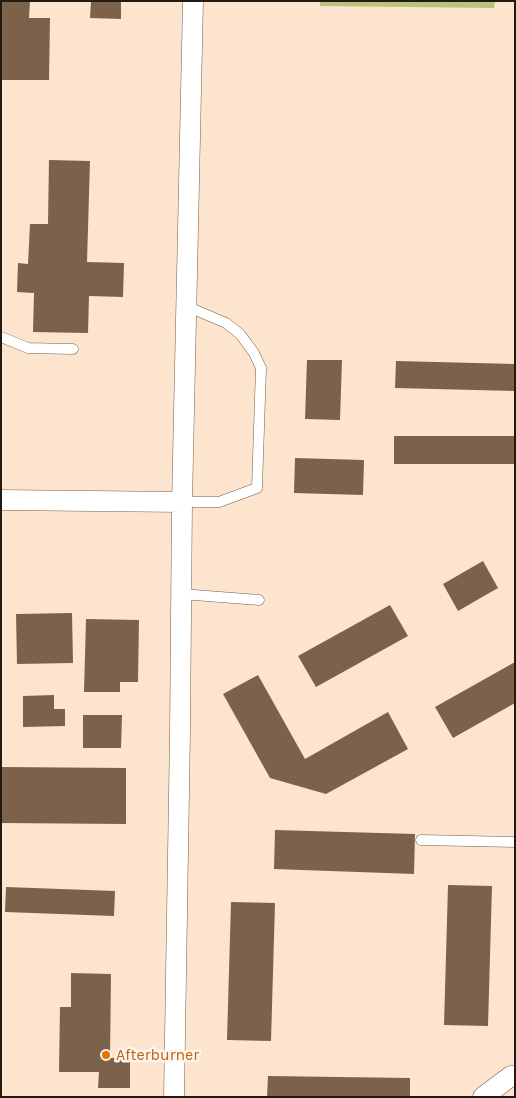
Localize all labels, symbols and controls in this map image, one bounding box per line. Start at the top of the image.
place label: Afterburner [116,1045,199,1065]
marker: Afterburner [100,1049,112,1061]

